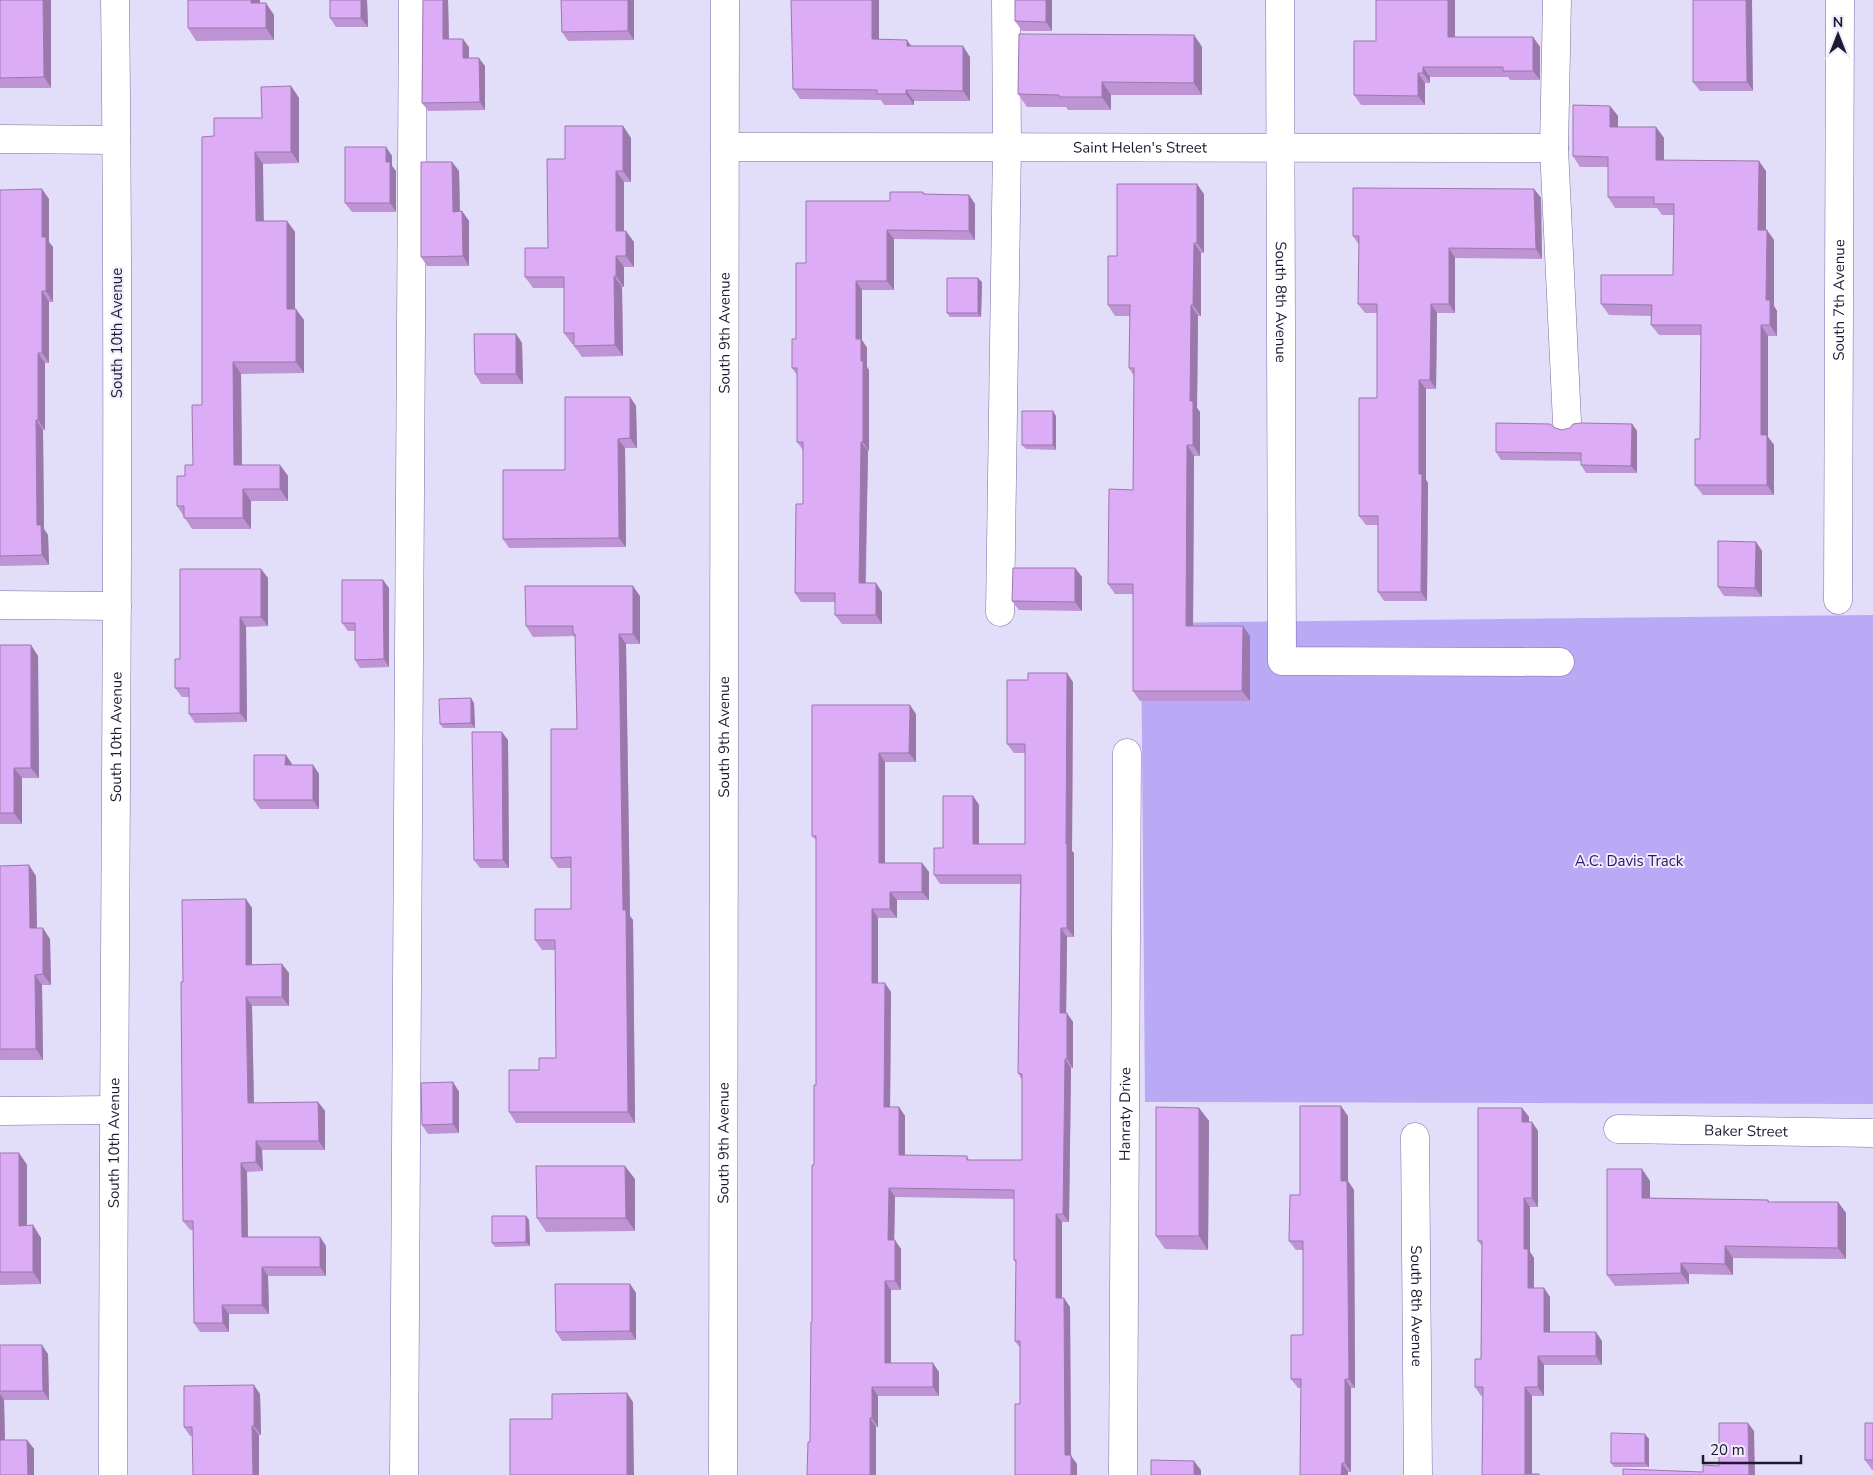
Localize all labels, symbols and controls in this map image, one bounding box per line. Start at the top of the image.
north arrow [1813,10,1863,60]
text: N [1833,13,1843,32]
street label: Saint Helen's Street [1073,137,1208,158]
street label: South 7th Avenue [1829,239,1849,361]
street label: South 8th Avenue [1271,241,1291,363]
street label: South 10th Avenue [107,268,127,398]
street label: South 9th Avenue [714,272,735,394]
street label: South 10th Avenue [106,672,127,802]
street label: South 9th Avenue [714,676,734,798]
park label: A.C. Davis Track [1575,851,1684,871]
street label: Hanraty Drive [1115,1067,1135,1161]
street label: South 10th Avenue [104,1078,124,1208]
street label: South 9th Avenue [713,1082,734,1204]
street label: Baker Street [1704,1120,1789,1142]
street label: South 8th Avenue [1406,1245,1427,1367]
scale bar [1703,1432,1800,1464]
text: 20 m [1710,1440,1745,1460]

